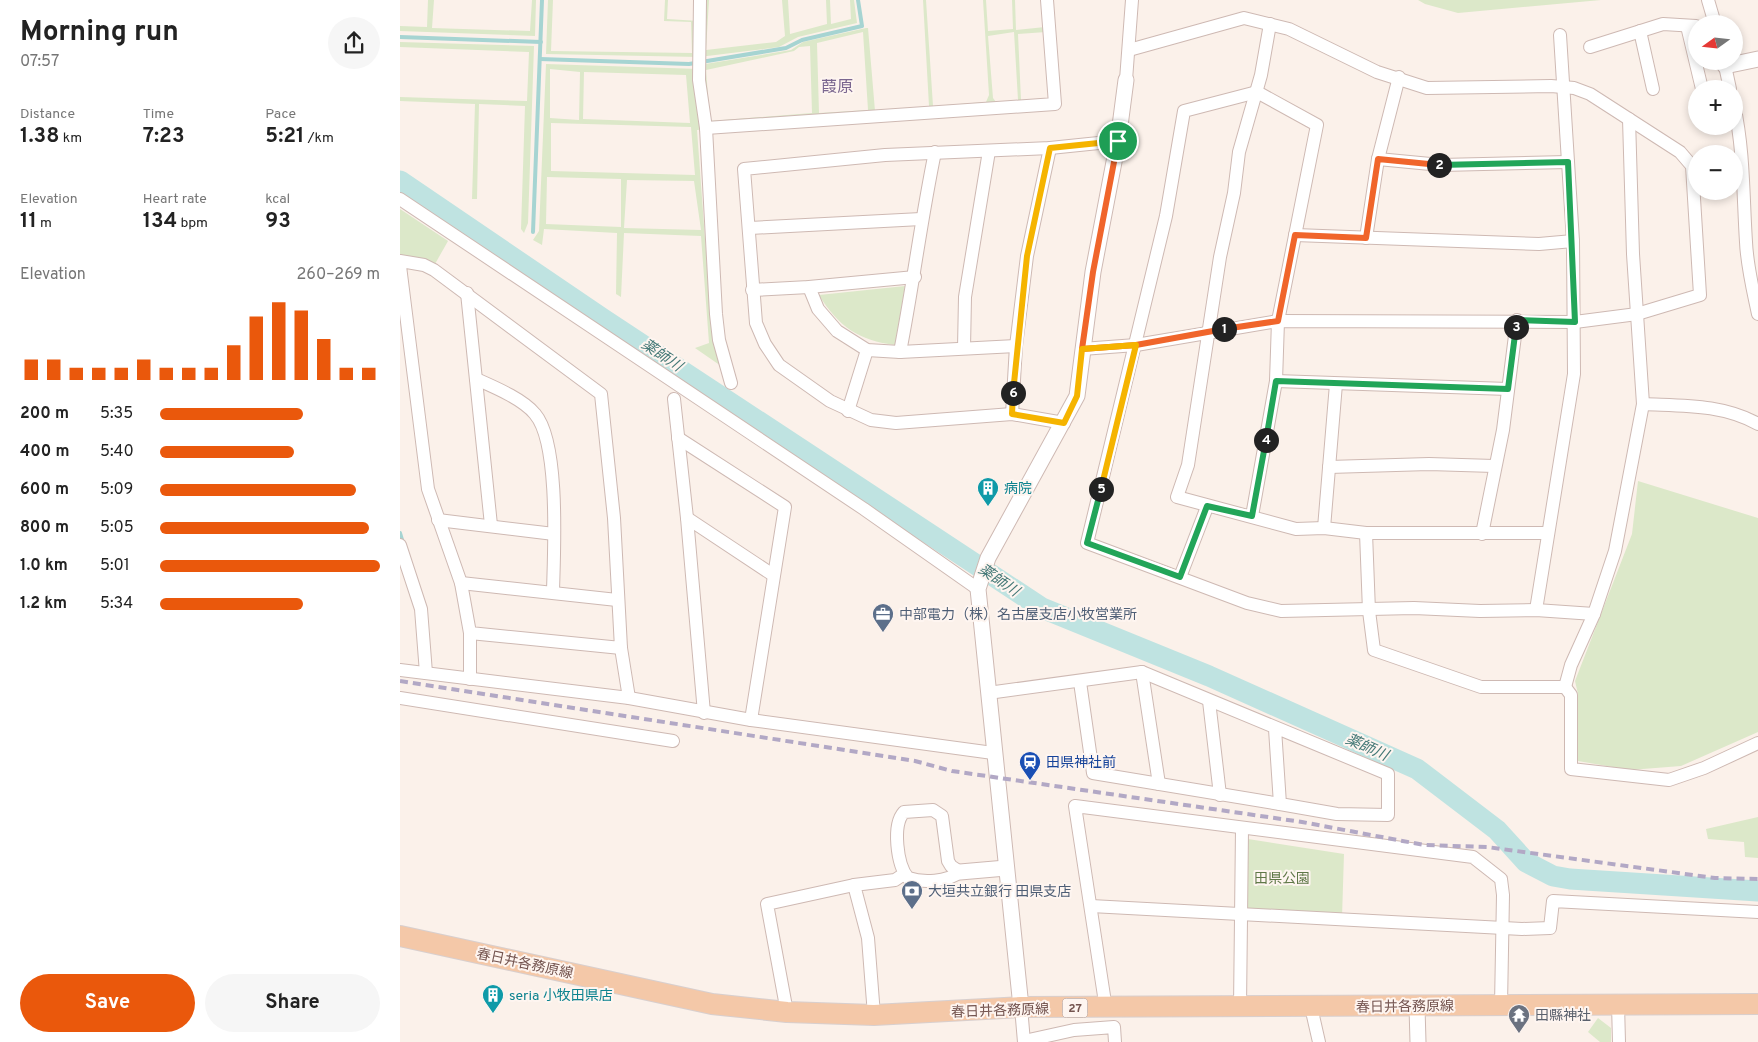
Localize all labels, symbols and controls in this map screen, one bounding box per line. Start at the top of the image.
text: Morning run [20,15,179,51]
north arrow [1688,15,1742,70]
map controls [1688,15,1743,200]
button: share [328,17,380,69]
text: 07:57 [20,52,59,72]
district label: 葭原 [821,78,853,98]
button: + [1688,80,1743,135]
text: Distance [20,106,75,123]
text: Time [143,106,174,123]
text: Pace [265,106,296,123]
pin [1097,120,1139,162]
text: 1.38 [20,123,59,150]
text: 7:23 [143,123,185,150]
text: 5:21 [265,123,305,150]
icon: arrive [1104,127,1132,155]
text: km [59,130,82,147]
text: /km [305,130,334,147]
button: − [1688,145,1743,200]
pin: 2 [1426,152,1452,178]
text: 2 [1435,157,1444,174]
text: Elevation [20,191,78,208]
text: Heart rate [143,191,207,208]
text: kcal [265,191,290,208]
text: 11 [20,208,37,235]
text: 134 [143,208,177,235]
text: 93 [265,208,291,235]
text: m [37,215,52,232]
text: bpm [177,215,208,232]
text: Elevation [20,265,86,285]
text: 260–269 m [297,265,380,285]
pin: 3 [1504,314,1528,340]
pin: 1 [1212,316,1236,342]
text: 3 [1512,319,1521,336]
text: 1 [1222,321,1227,338]
water label: 薬師川 [637,336,687,378]
pin: 6 [1000,380,1026,406]
text: 6 [1009,385,1018,402]
text: 200 m [20,404,69,424]
text: 5:35 [100,404,133,424]
pin: 4 [1254,428,1278,452]
text: 4 [1262,432,1271,449]
text: 400 m [20,442,69,462]
text: 5:40 [100,442,134,462]
building icon: 病院 [976,476,1000,507]
pin: 5 [1088,476,1114,502]
text: 600 m [20,480,69,500]
text: 5:09 [100,480,133,500]
place label: 病院 [1004,481,1032,498]
text: 5 [1097,481,1106,498]
text: 800 m [20,518,69,538]
text: 5:05 [100,518,134,538]
text: 1.0 km [20,556,68,576]
text: 5:01 [100,556,130,576]
water label: 薬師川 [974,561,1024,603]
text: 1.2 km [20,594,67,614]
text: 5:34 [100,594,133,614]
office icon: 中部電力（株）名古屋支店小牧営業所 [871,602,895,633]
place label: 中部電力（株）名古屋支店小牧営業所 [899,606,1137,624]
water label: 薬師川 [1342,731,1393,767]
station icon: 田県神社前 [1018,750,1042,781]
place label: 田県神社前 [1046,754,1116,772]
park label: 田県公園 [1254,871,1310,888]
bank icon: 大垣共立銀行 田県支店 [900,879,924,910]
place label: 大垣共立銀行 田県支店 [928,884,1071,901]
street label: 春日井各務原線 [475,945,575,983]
button: Save [20,974,195,1032]
button: Share [205,974,380,1032]
building icon: seria 小牧田県店 [481,983,505,1014]
place label: seria 小牧田県店 [509,987,613,1005]
street label: 春日井各務原線 [1356,997,1454,1017]
road number: 27 [1062,998,1088,1018]
street label: 春日井各務原線 [951,1000,1049,1022]
temple icon: 田縣神社 [1507,1003,1531,1034]
place label: 田縣神社 [1535,1008,1591,1025]

